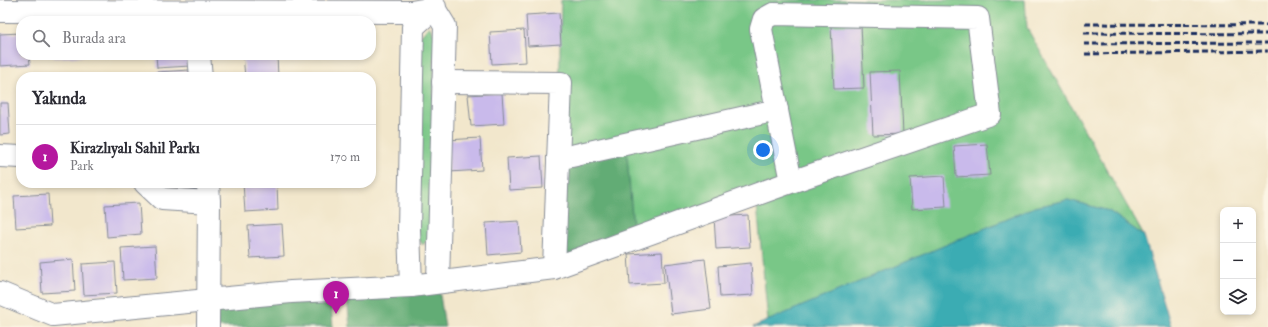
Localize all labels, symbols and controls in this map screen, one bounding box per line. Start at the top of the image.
search box [16,16,376,60]
icon: search [30,27,52,49]
text: Burada ara [62,29,126,48]
text: Yakında [32,88,86,109]
text: Kirazlıyalı Sahil Parkı [70,139,200,158]
your location [753,140,773,160]
text: 1 [43,149,47,165]
text: 170 m [330,149,360,165]
text: Park [70,158,94,174]
map controls [1220,207,1256,315]
button: + [1220,207,1256,243]
button: − [1220,243,1256,279]
button: layers [1220,279,1256,315]
pin: 1 [323,281,349,314]

